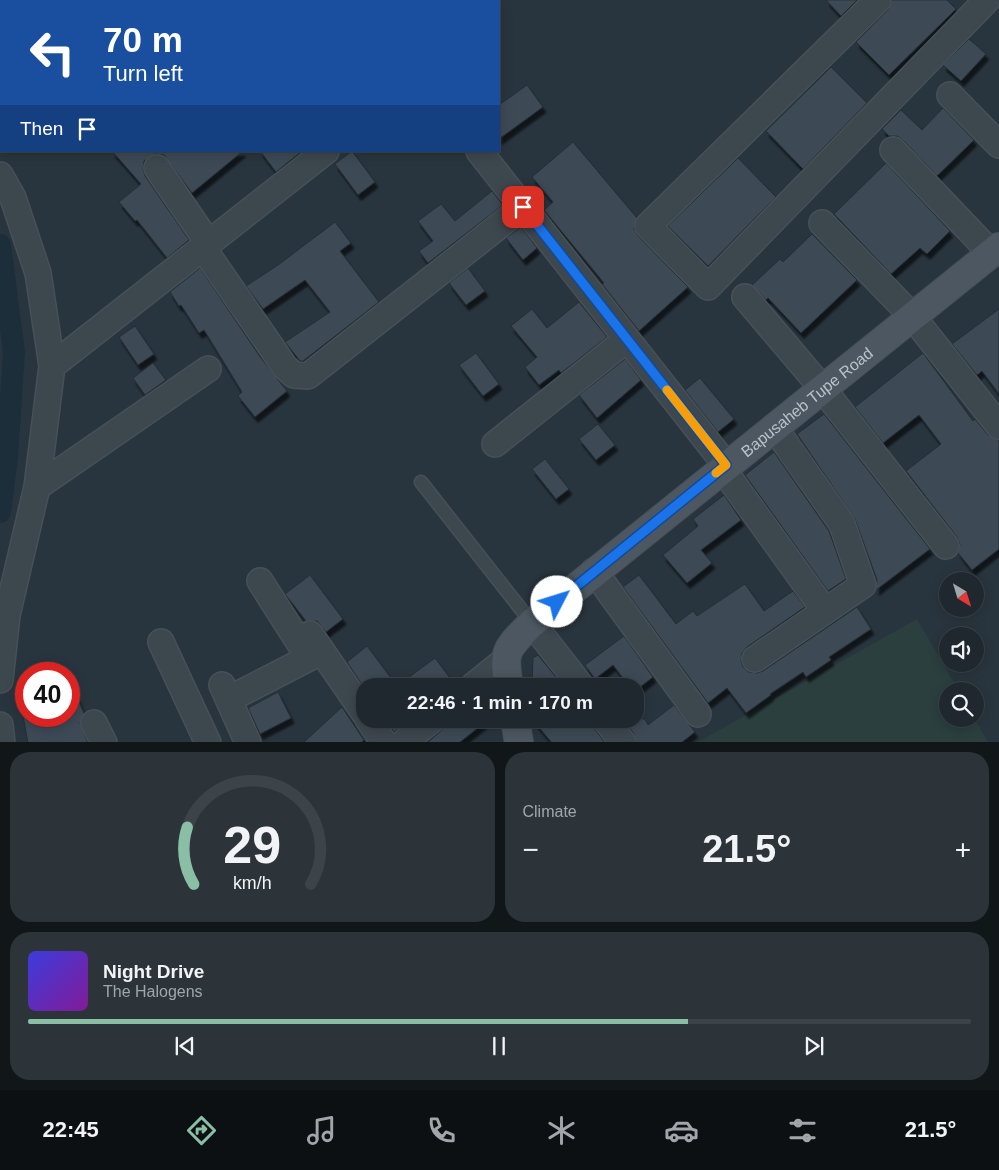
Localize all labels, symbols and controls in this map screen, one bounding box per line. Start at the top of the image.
icon: left [20,20,85,85]
text: 70 m [103,20,183,59]
text: Turn left [103,61,183,86]
icon: arrive [73,115,101,143]
text: Then [20,118,63,139]
pin [502,186,544,228]
icon: arrive [509,193,537,221]
street label: Bapusaheb Tupe Road [738,344,876,460]
north arrow [939,572,984,618]
map controls [939,572,984,727]
position arrow [530,575,582,627]
button: sound [939,627,984,672]
speed limit sign: 40 [15,662,80,727]
button: search [939,682,984,727]
text: 22:46 · 1 min · 170 m [407,692,593,713]
text: Climate [523,803,577,820]
text: 29 [223,816,281,874]
text: 21.5° [702,828,791,870]
text: − [523,834,539,865]
text: + [955,834,971,865]
text: km/h [233,873,272,893]
text: Night Drive [103,961,204,982]
text: The Halogens [103,983,203,1000]
icon: previous [171,1032,199,1060]
icon: pause [485,1032,513,1060]
icon: next [800,1032,828,1060]
icon: directions [184,1113,219,1148]
icon: music [304,1113,339,1148]
icon: phone [424,1113,459,1148]
icon: climate [544,1113,579,1148]
icon: car [664,1113,699,1148]
icon: filters [785,1113,820,1148]
text: 22:45 [43,1117,99,1142]
text: 21.5° [905,1117,956,1142]

